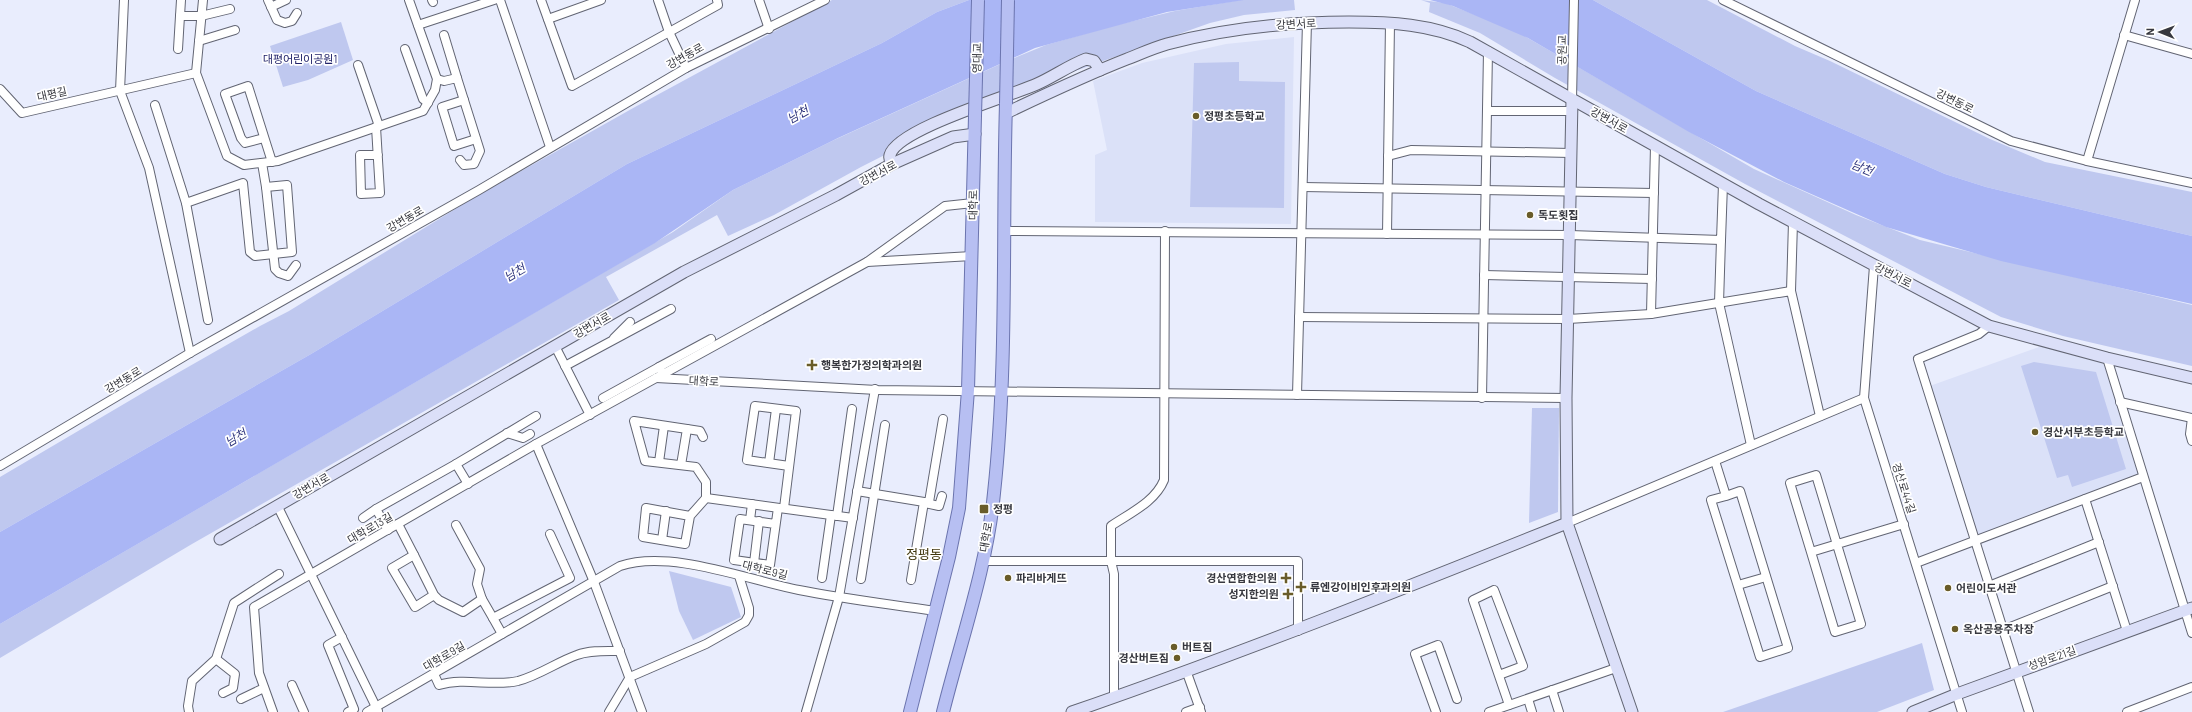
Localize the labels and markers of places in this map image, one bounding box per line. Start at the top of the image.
place label: 정평초등학교 [1204,109,1265,122]
marker: 정평초등학교 [1191,111,1201,121]
place label: 독도횟집 [1538,208,1578,221]
marker: 독도횟집 [1525,210,1535,220]
place label: 행복한가정의학과의원 [821,358,922,371]
marker: 행복한가정의학과의원 [806,359,818,371]
place label: 경산서부초등학교 [2043,425,2124,438]
marker: 경산서부초등학교 [2030,427,2040,437]
place label: 정평 [993,502,1013,515]
marker: 정평 [978,503,990,515]
place label: 파리바게뜨 [1016,571,1067,584]
place label: 경산연합한의원 [1206,571,1277,584]
marker: 경산연합한의원 [1280,572,1292,584]
marker: 파리바게뜨 [1003,573,1013,583]
place label: 류엔강이비인후과의원 [1310,580,1411,593]
marker: 류엔강이비인후과의원 [1295,581,1307,593]
place label: 어린이도서관 [1956,581,2017,594]
marker: 어린이도서관 [1943,583,1953,593]
place label: 성지한의원 [1228,587,1279,600]
marker: 성지한의원 [1282,588,1294,600]
place label: 옥산공용주차장 [1963,622,2034,635]
marker: 옥산공용주차장 [1950,624,1960,634]
place label: 버트짐 [1182,640,1212,653]
marker: 버트짐 [1169,642,1179,652]
place label: 경산버트짐 [1118,651,1169,664]
marker: 경산버트짐 [1172,653,1182,663]

